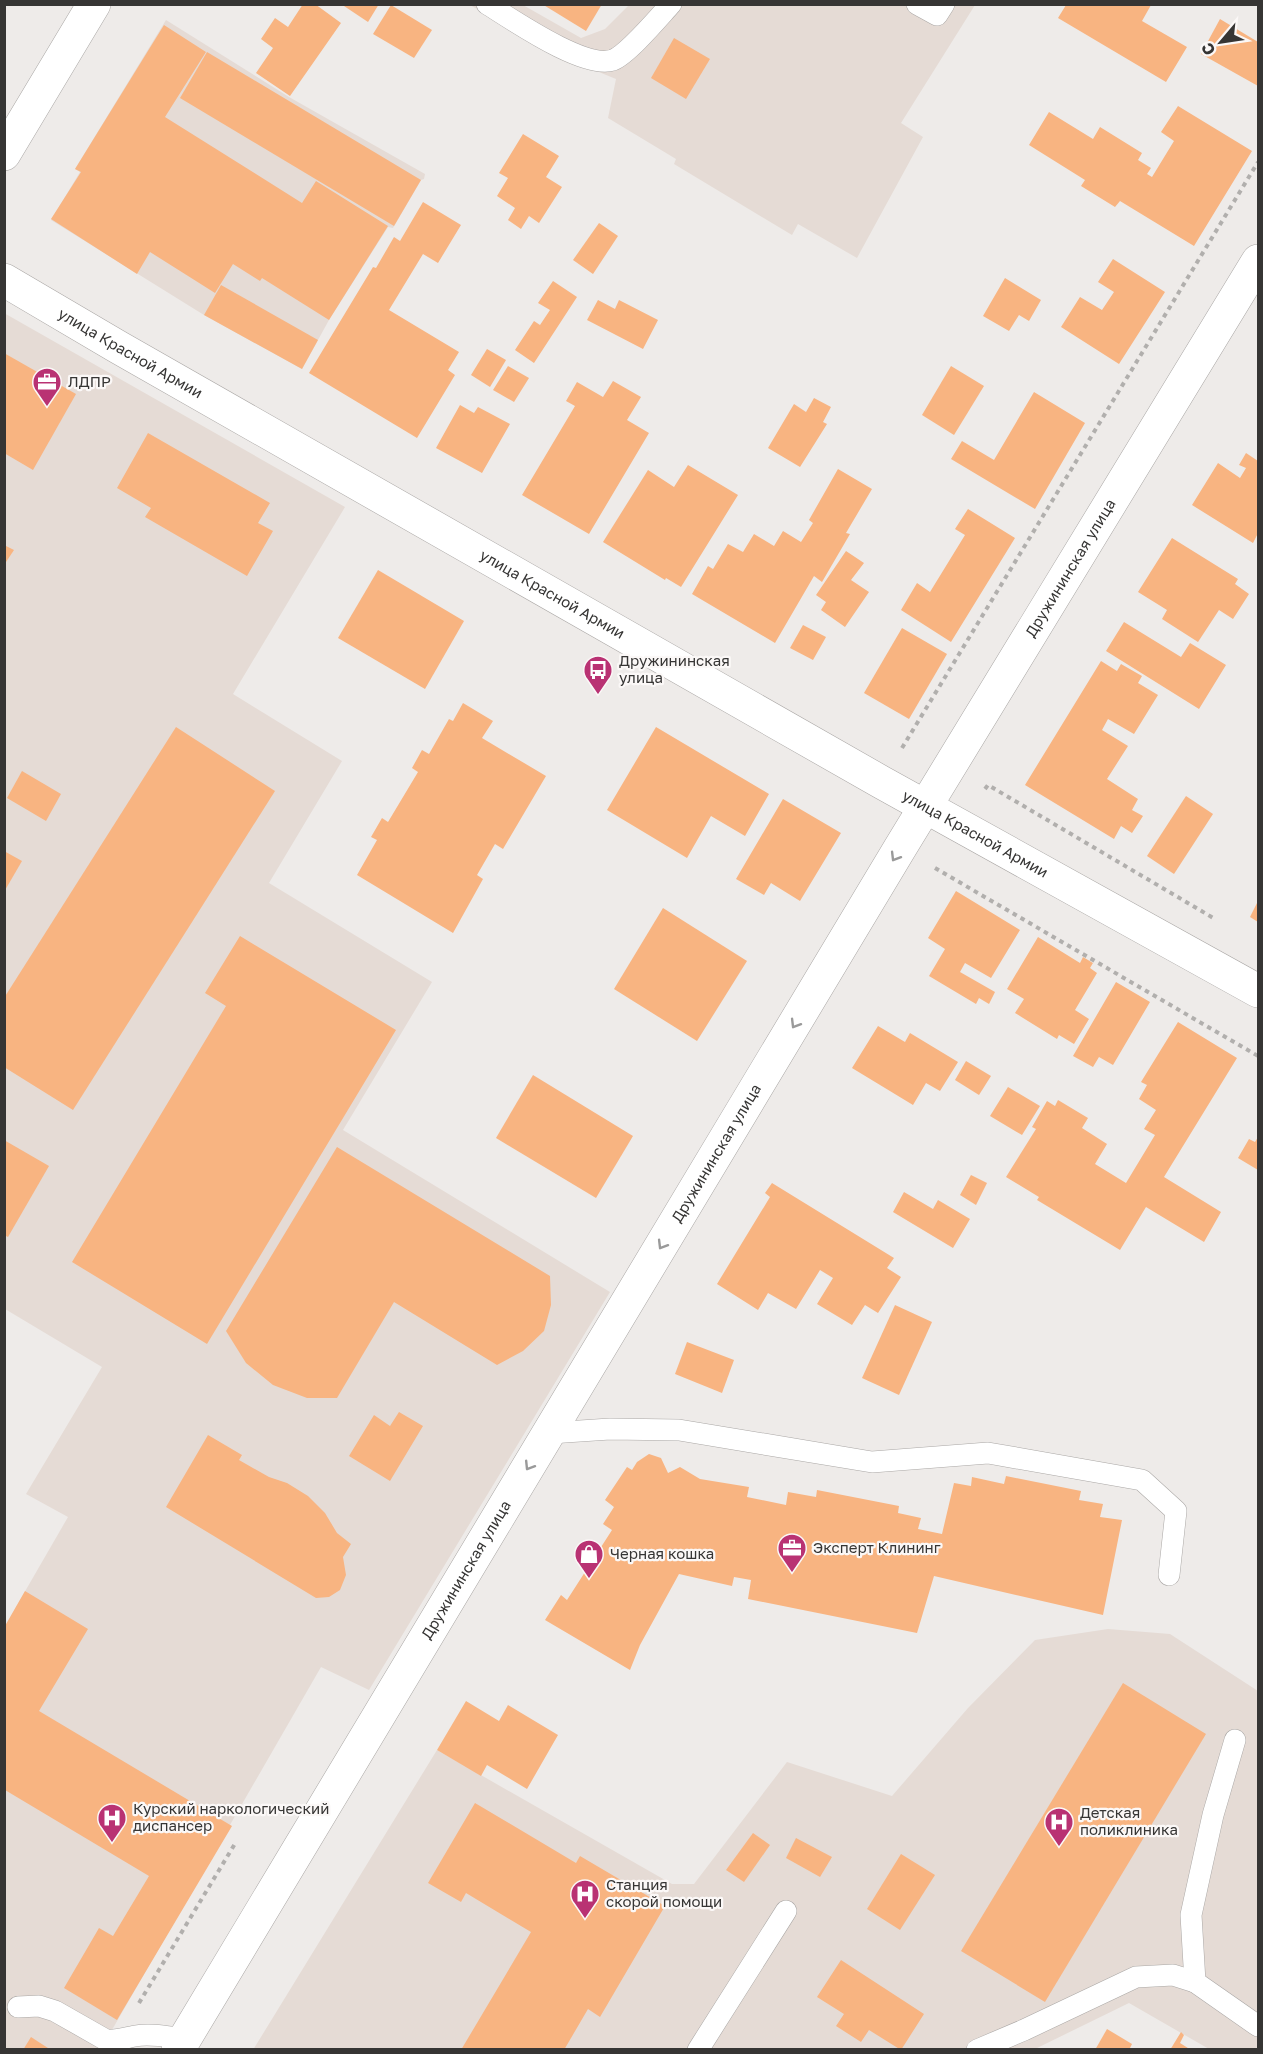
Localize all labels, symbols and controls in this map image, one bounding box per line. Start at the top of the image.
north arrow [1191,12,1251,72]
text: С [1196,39,1219,59]
street label: улица Красной Армии [55,304,206,401]
office icon: ЛДПР [31,366,63,408]
place label: ЛДПР [68,372,111,390]
street label: Дружининская улица [1021,495,1119,640]
street label: улица Красной Армии [477,545,628,642]
place label: Дружининская улица [619,651,730,686]
bus stop icon: Дружининская улица [582,654,614,696]
street label: улица Красной Армии [900,786,1051,881]
one-way arrow [891,851,902,861]
one-way arrow [790,1018,802,1028]
street label: Дружининская улица [667,1080,764,1225]
one-way arrow [658,1239,670,1249]
one-way arrow [525,1460,537,1470]
street label: Дружининская улица [417,1497,514,1642]
office icon: Эксперт Клининг [776,1532,808,1574]
shop icon: Черная кошка [573,1538,605,1580]
place label: Эксперт Клининг [813,1538,941,1556]
place label: Черная кошка [610,1544,714,1562]
place label: Курский наркологический диспансер [133,1799,329,1834]
hospital icon: Курский наркологический диспансер [96,1802,128,1844]
place label: Детская поликлиника [1080,1803,1178,1838]
hospital icon: Детская поликлиника [1043,1806,1075,1848]
place label: Станция скорой помощи [606,1875,722,1910]
hospital icon: Станция скорой помощи [569,1878,601,1920]

